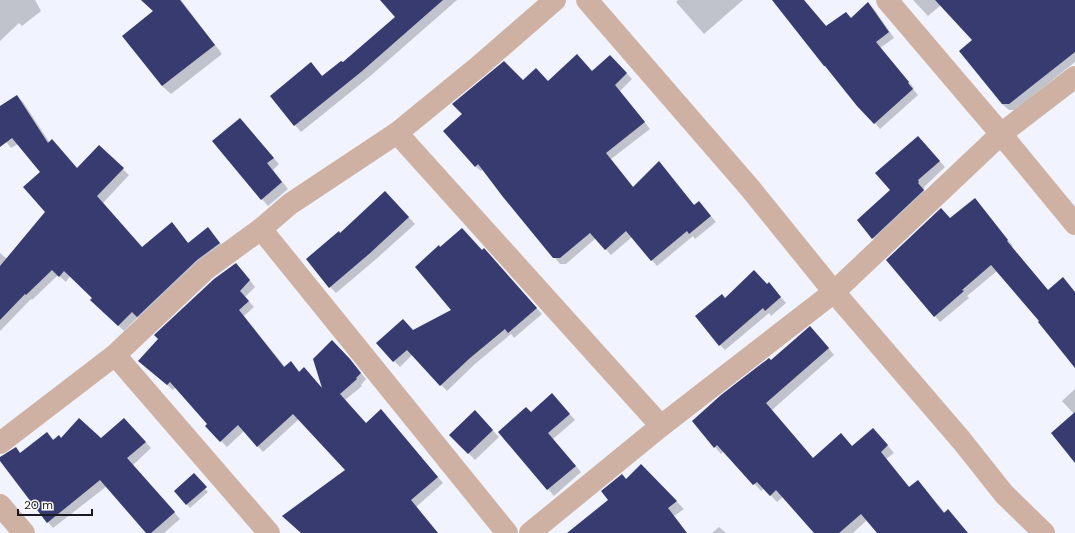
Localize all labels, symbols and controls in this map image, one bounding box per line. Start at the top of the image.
scale bar [18,491,92,517]
text: 20 m [24,497,53,513]

